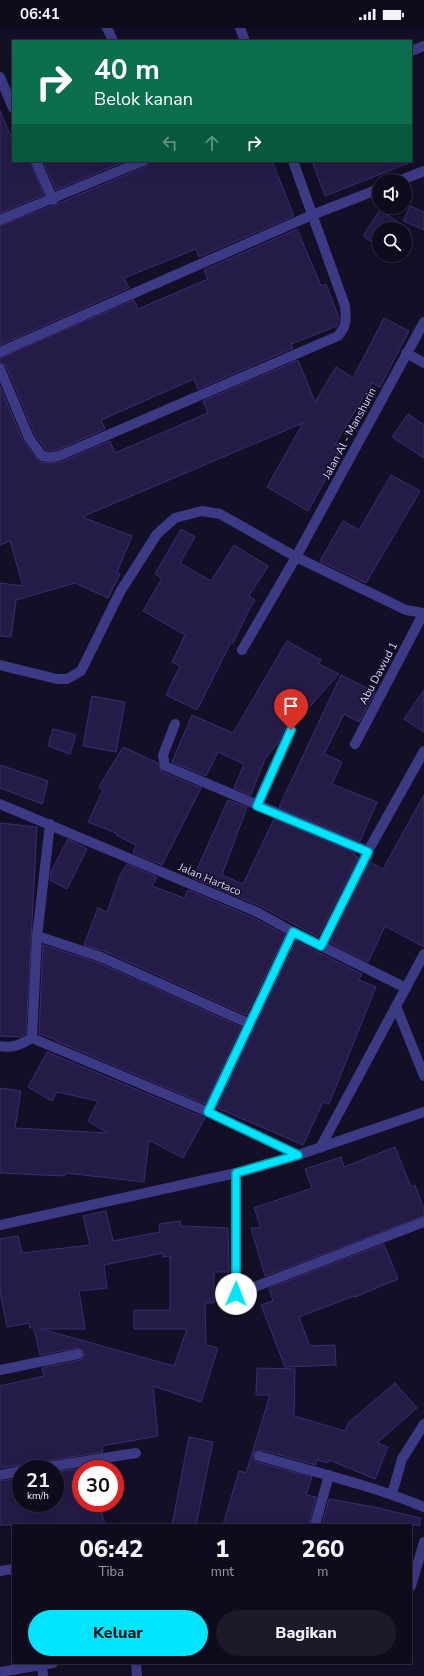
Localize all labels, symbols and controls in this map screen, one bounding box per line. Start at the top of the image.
text: 06:41 [20,4,60,24]
text: 40 m [94,51,160,89]
icon: right [28,56,80,108]
text: Belok kanan [94,87,193,111]
icon: left [159,132,181,154]
icon: ahead [201,132,223,154]
icon: right [243,132,265,154]
map controls [372,174,412,262]
button: sound [372,174,412,214]
button: search [372,222,412,262]
street label: Jalan Al - Manshurin [319,385,380,482]
street label: Abu Dawud 1 [356,639,401,707]
pin [274,689,308,730]
icon: arrive [280,695,302,717]
street label: Jalan Hartaco [175,859,243,899]
position arrow [215,1273,257,1315]
speed limit sign: 30 [72,1460,124,1512]
text: 21 [26,1467,50,1494]
text: km/h [27,1489,49,1503]
text: 06:42 [79,1533,143,1565]
text: 1 [215,1533,230,1565]
text: 260 [301,1533,345,1565]
text: Tiba [99,1563,124,1581]
text: mnt [211,1563,234,1581]
text: m [317,1563,328,1581]
button: Keluar [28,1610,208,1656]
button: Bagikan [216,1610,396,1656]

